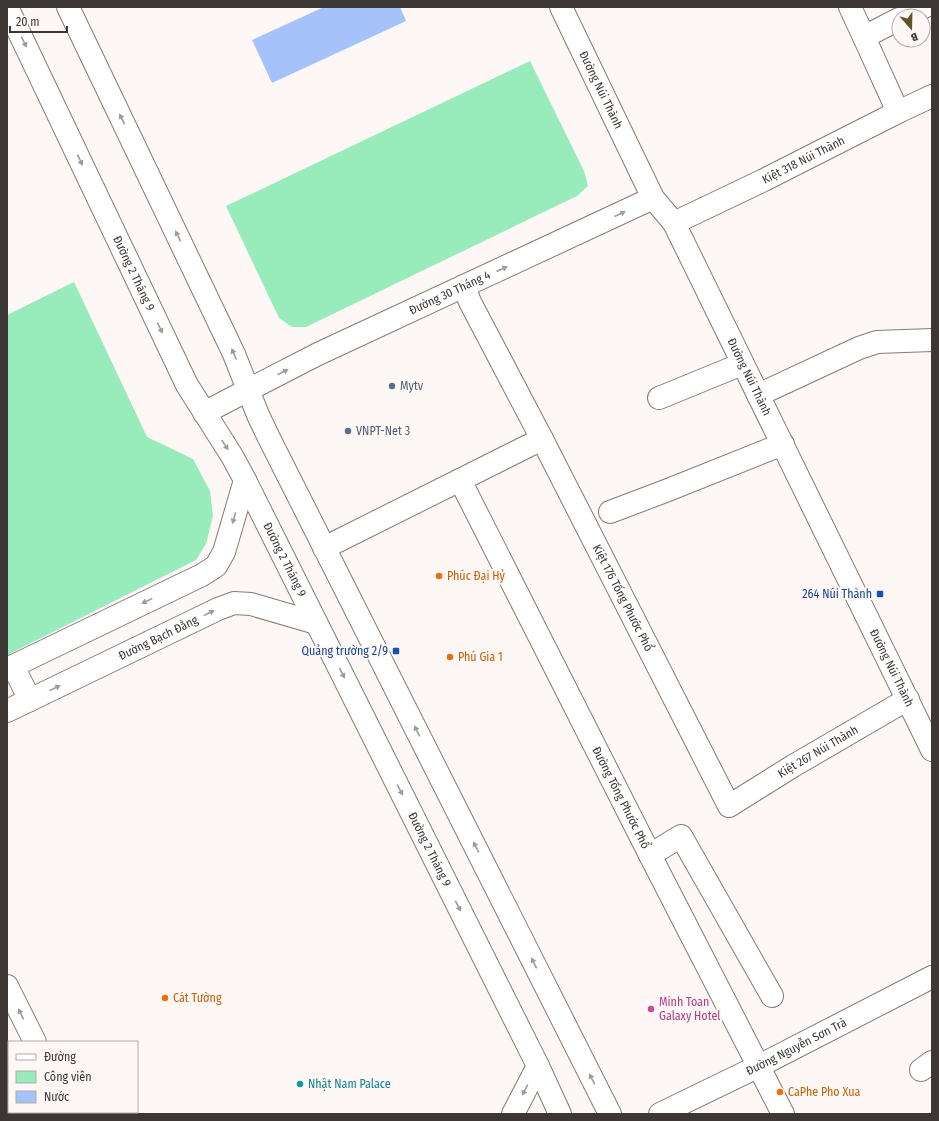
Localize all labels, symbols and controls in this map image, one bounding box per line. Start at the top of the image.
scale bar [10,8,67,34]
north arrow [891,8,931,48]
text: 20 m [16,15,40,29]
text: B [909,30,919,44]
one-way arrow [21,36,27,48]
street label: Đường Núi Thành [576,49,626,131]
one-way arrow [119,113,125,124]
street label: Kiệt 318 Núi Thành [760,133,847,187]
one-way arrow [77,154,83,165]
one-way arrow [614,211,626,217]
one-way arrow [175,230,181,242]
street label: Đường 2 Tháng 9 [110,234,158,313]
one-way arrow [496,266,508,272]
street label: Đường 30 Tháng 4 [407,268,493,318]
one-way arrow [156,322,163,333]
street label: Đường Núi Thành [724,336,774,418]
one-way arrow [231,348,237,359]
one-way arrow [277,369,289,375]
place label: Mytv [400,379,424,393]
marker: Mytv [387,381,397,391]
place label: VNPT-Net 3 [356,424,410,438]
marker: VNPT-Net 3 [343,426,353,436]
one-way arrow [222,440,229,451]
one-way arrow [231,512,237,524]
street label: Đường 2 Tháng 9 [260,520,309,599]
street label: Kiệt 176 Tống Phước Phổ [590,542,658,653]
place label: Phúc Đại Hỷ [447,569,506,583]
marker: Phúc Đại Hỷ [434,571,444,581]
place label: 264 Núi Thành [802,587,872,601]
marker: 264 Núi Thành [875,589,885,599]
one-way arrow [141,598,152,604]
one-way arrow [204,610,215,616]
street label: Đường Bạch Đằng [116,613,201,663]
street label: Đường Núi Thành [867,627,917,709]
place label: Quảng trường 2/9 [301,644,388,658]
marker: Quảng trường 2/9 [391,646,401,656]
place label: Phú Gia 1 [458,650,503,664]
marker: Phú Gia 1 [445,652,455,662]
one-way arrow [339,668,345,679]
one-way arrow [49,685,60,691]
street label: Kiệt 267 Núi Thành [775,723,861,781]
one-way arrow [414,725,420,737]
street label: Đường Tống Phước Phổ [589,744,654,851]
one-way arrow [397,784,403,795]
street label: Đường 2 Tháng 9 [405,810,454,889]
one-way arrow [473,841,479,853]
one-way arrow [455,900,461,912]
one-way arrow [531,957,537,969]
place label: Cát Tường [173,991,222,1005]
marker: Cát Tường [160,993,170,1003]
place label: Minh Toan Galaxy Hotel [659,995,720,1023]
marker: Minh Toan Galaxy Hotel [646,1004,656,1014]
one-way arrow [18,1008,24,1020]
street label: Đường Nguyễn Sơn Trà [744,1015,849,1078]
legend [8,1041,138,1113]
text: Đường [44,1050,76,1064]
text: Công viên [44,1070,92,1084]
one-way arrow [589,1074,595,1085]
place label: Nhật Nam Palace [308,1077,391,1091]
marker: Nhật Nam Palace [295,1079,305,1089]
one-way arrow [522,1084,529,1096]
place label: CaPhe Pho Xua [788,1085,860,1099]
marker: CaPhe Pho Xua [775,1087,785,1097]
text: Nước [44,1090,69,1104]

